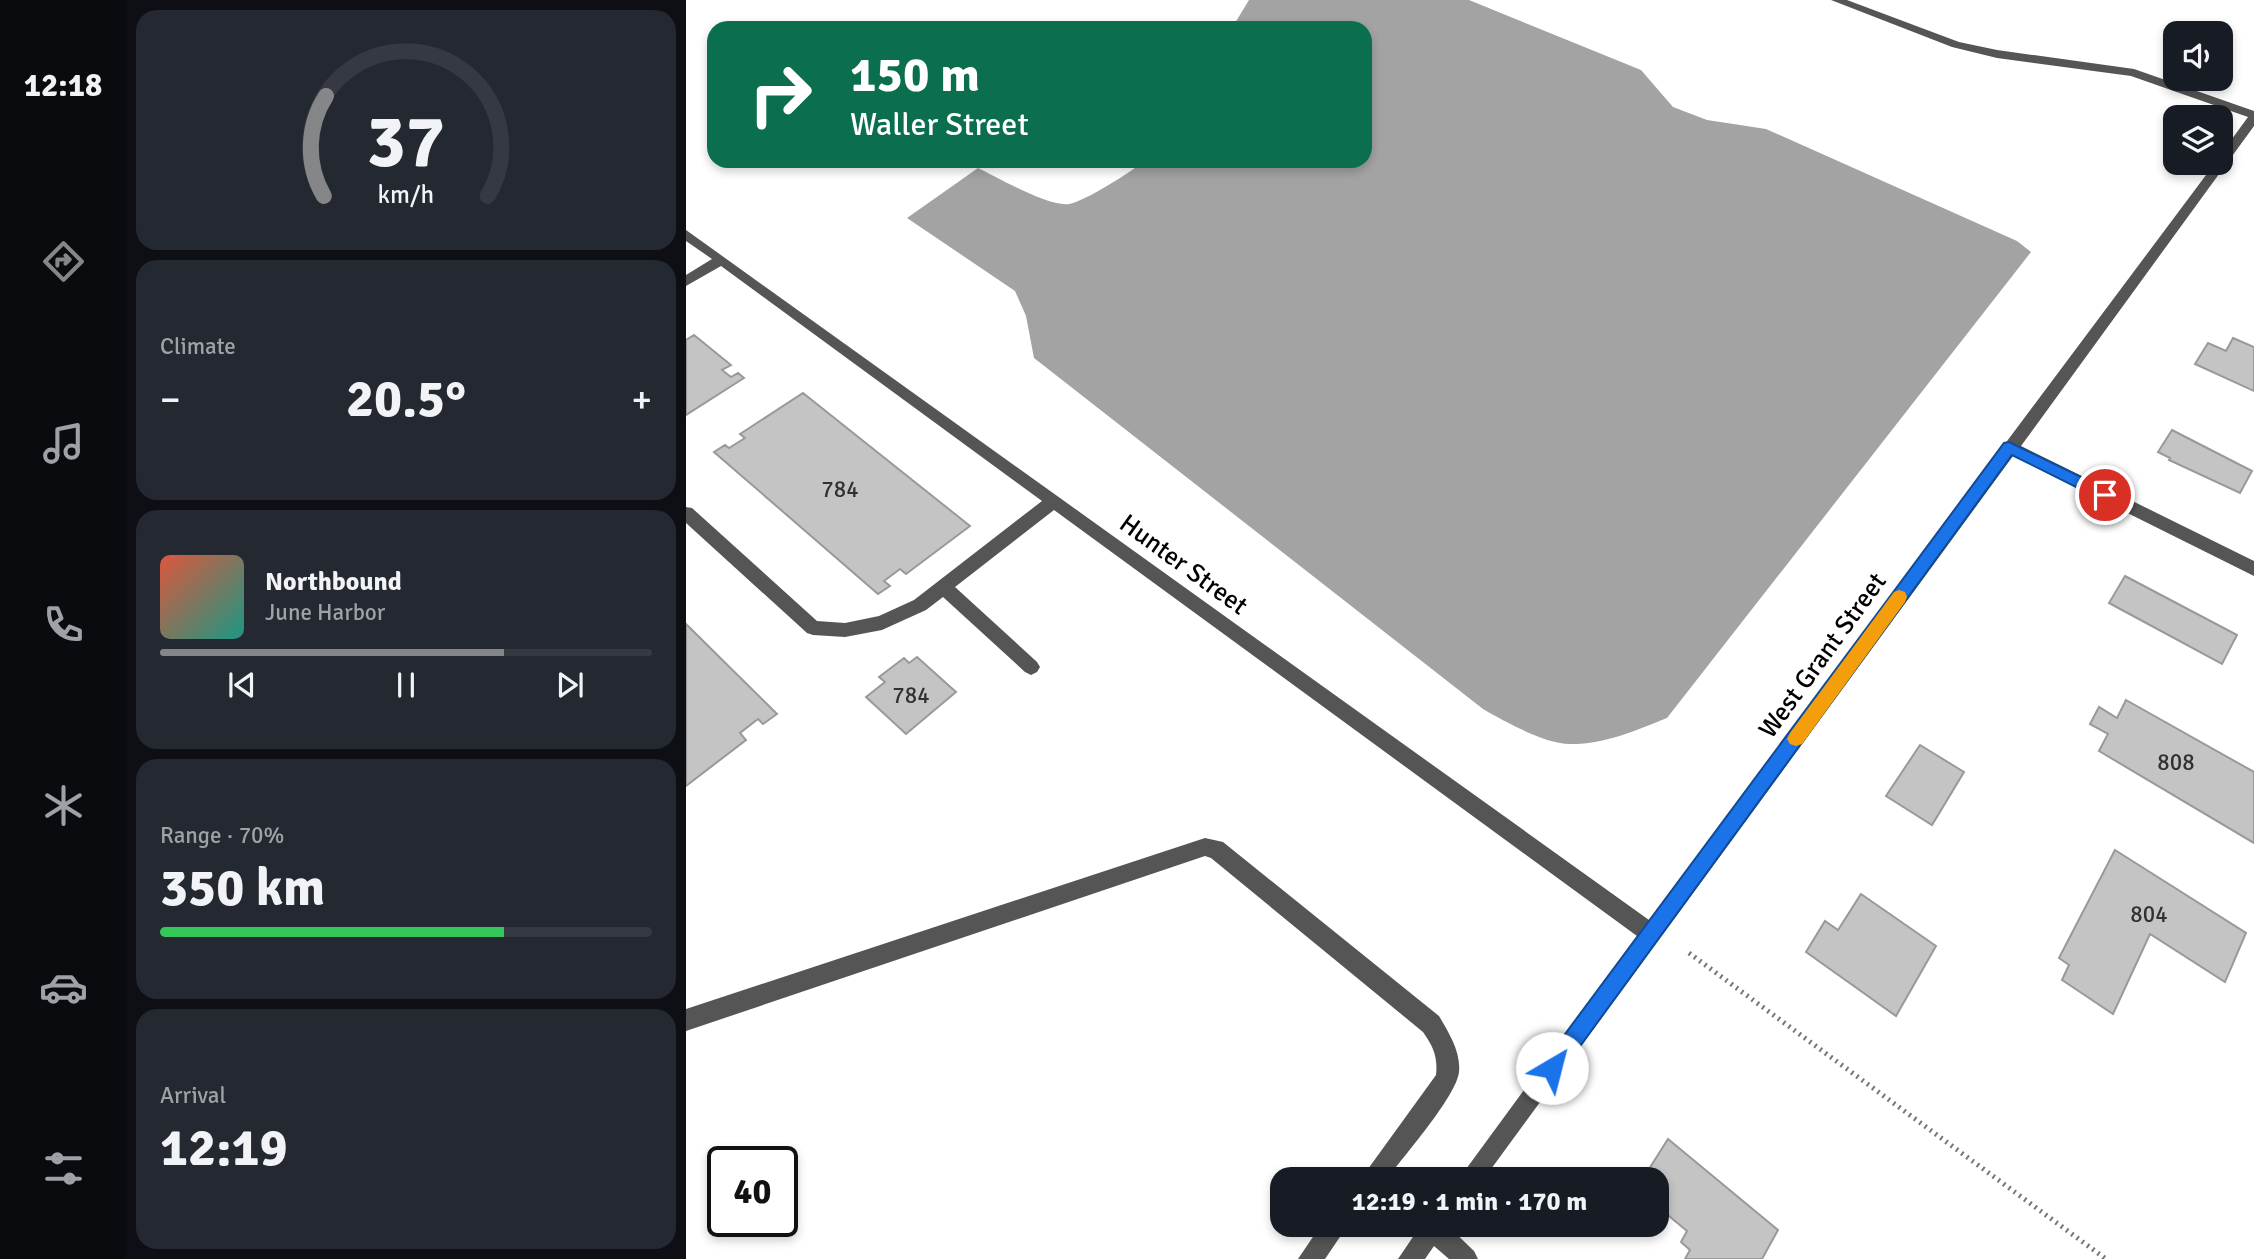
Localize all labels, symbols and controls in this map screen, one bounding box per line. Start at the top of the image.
map controls [2163,21,2233,175]
button: sound [2163,21,2233,91]
text: 150 m [850,45,980,105]
icon: right [735,49,826,140]
text: 12:18 [24,66,102,105]
text: 37 [367,98,445,187]
text: Waller Street [850,105,1029,144]
button: layers [2163,105,2233,175]
text: km/h [378,179,434,210]
icon: directions [39,237,88,286]
text: Climate [160,332,236,361]
text: 20.5° [346,367,466,431]
text: − [160,376,181,423]
text: + [631,376,652,423]
icon: music [39,419,88,468]
pin [2075,465,2135,525]
house number: 784 [821,475,859,504]
icon: arrive [2086,476,2124,514]
street label: Hunter Street [1113,508,1254,622]
text: Northbound [265,566,402,598]
street label: West Grant Street [1752,567,1893,744]
text: June Harbor [265,598,385,627]
icon: phone [39,600,88,649]
icon: previous [223,666,261,704]
icon: pause [387,666,425,704]
icon: next [551,666,589,704]
house number: 784 [892,681,930,710]
house number: 808 [2157,748,2195,777]
icon: climate [39,781,88,830]
text: Range · 70% [160,821,284,850]
text: 350 km [160,856,325,920]
house number: 804 [2130,900,2168,929]
icon: car [39,963,88,1012]
position arrow [1515,1031,1589,1105]
text: Arrival [160,1081,226,1110]
text: 12:19 [160,1116,288,1180]
icon: filters [39,1144,88,1193]
speed limit sign: 40 [707,1146,798,1237]
text: 12:19 · 1 min · 170 m [1352,1186,1587,1218]

